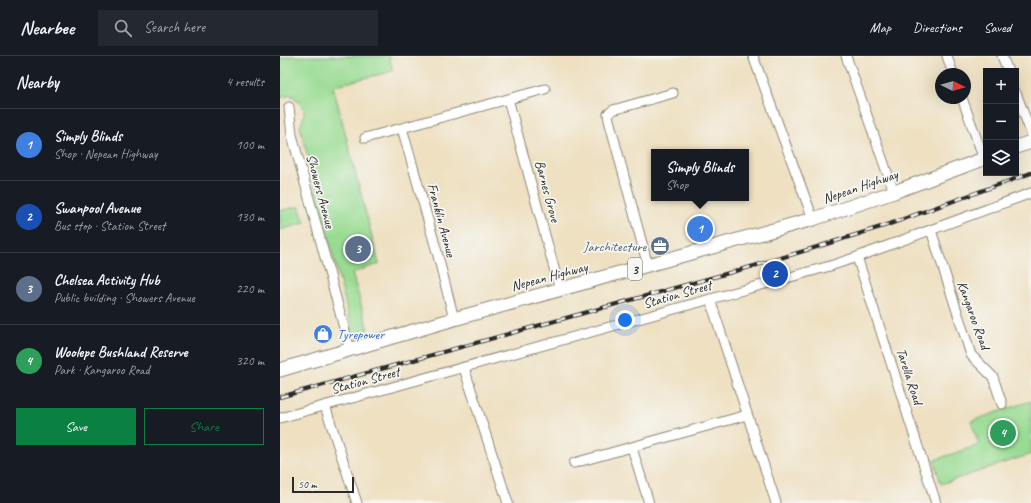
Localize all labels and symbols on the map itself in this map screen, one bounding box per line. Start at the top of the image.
north arrow [935,68,971,104]
street label: Showers Avenue [303,152,339,231]
street label: Barnes Grove [531,158,564,225]
street label: Nepean Highway [820,165,901,207]
street label: Franklin Avenue [424,181,460,260]
pin: 1 [687,214,713,244]
pin: 3 [345,234,371,264]
office icon: Jarchitecture [649,235,671,257]
place label: Jarchitecture [582,238,647,255]
street label: Nepean Highway [509,258,590,295]
road number: 3 [628,258,642,280]
pin: 2 [762,259,788,289]
street label: Station Street [641,276,715,312]
street label: Kangaroo Road [953,279,995,354]
your location [615,310,635,330]
shop icon: Tyrepower [312,323,334,345]
place label: Tyrepower [337,326,385,343]
street label: Tarella Road [892,346,927,409]
street label: Station Street [329,363,404,398]
pin: 4 [990,418,1016,448]
scale bar [292,475,354,494]

